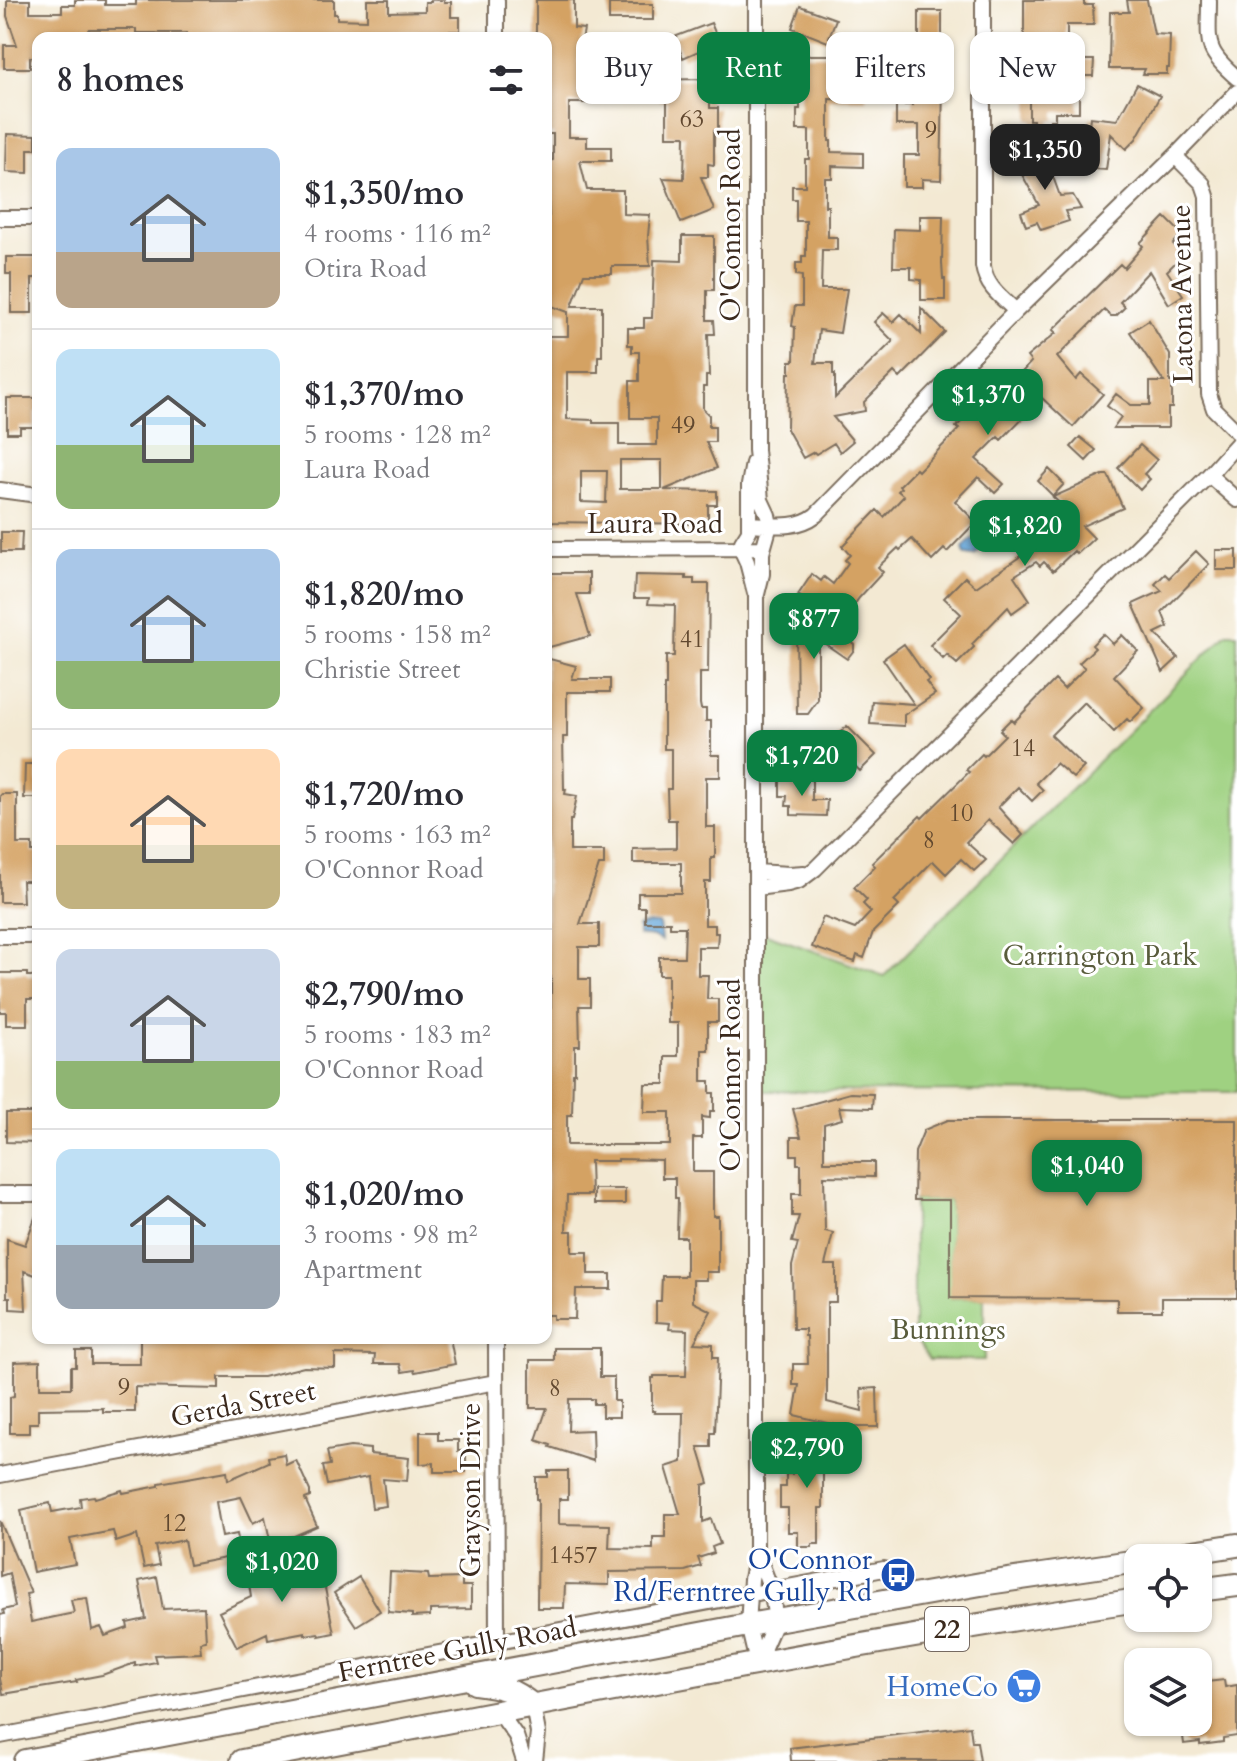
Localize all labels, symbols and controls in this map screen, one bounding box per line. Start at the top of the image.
chip: Buy [576,32,681,104]
chip: Rent [697,32,810,104]
chip: Filters [826,32,954,104]
chip: New [970,32,1085,104]
text: 8 homes [56,57,184,103]
icon: filters [484,58,528,102]
house number: 63 [680,103,704,136]
house number: 9 [925,114,937,147]
pin: $1,350 [980,124,1110,192]
street label: O'Connor Road [712,128,750,322]
text: $1,350 [1008,132,1082,167]
text: $1,350/mo [304,170,464,216]
icon: home [120,180,216,276]
street label: Latona Avenue [1161,204,1203,384]
text: 4 rooms · 116 m² [304,216,491,251]
text: Otira Road [304,251,427,286]
pin: $1,370 [923,369,1053,437]
text: $1,370/mo [304,371,464,417]
text: $1,370 [951,377,1025,412]
icon: home [120,381,216,477]
house number: 49 [671,409,695,442]
text: 5 rooms · 128 m² [304,417,491,452]
text: Laura Road [304,452,430,487]
pin: $1,820 [960,500,1090,568]
street label: Laura Road [587,505,723,543]
text: $1,820 [988,508,1062,543]
text: $1,820/mo [304,571,464,617]
icon: home [120,581,216,677]
pin: $877 [767,593,861,661]
text: $877 [787,601,841,636]
text: 5 rooms · 158 m² [304,617,491,652]
house number: 41 [680,623,704,656]
text: Christie Street [304,652,461,687]
pin: $1,720 [737,730,867,798]
house number: 14 [1011,732,1035,765]
text: $1,720 [765,738,839,773]
text: $1,720/mo [304,771,464,817]
icon: home [120,781,216,877]
house number: 10 [949,797,973,830]
text: 5 rooms · 163 m² [304,817,491,852]
house number: 8 [923,824,935,857]
text: O'Connor Road [304,852,484,887]
park label: Carrington Park [1003,937,1197,975]
text: $2,790/mo [304,971,464,1017]
street label: O'Connor Road [712,978,750,1172]
icon: home [120,981,216,1077]
text: 5 rooms · 183 m² [304,1017,491,1052]
text: O'Connor Road [304,1052,484,1087]
pin: $1,040 [1022,1140,1152,1208]
text: $1,040 [1050,1148,1124,1183]
text: $1,020/mo [304,1171,464,1217]
icon: home [120,1181,216,1277]
text: 3 rooms · 98 m² [304,1217,477,1252]
text: Apartment [304,1252,422,1287]
park label: Bunnings [890,1311,1006,1349]
house number: 9 [118,1371,130,1404]
street label: Gerda Street [167,1371,319,1437]
house number: 8 [549,1372,561,1405]
street label: Grayson Drive [452,1403,490,1577]
pin: $2,790 [742,1422,872,1490]
text: $2,790 [770,1430,844,1465]
house number: 12 [162,1507,186,1540]
pin: $1,020 [217,1536,347,1604]
house number: 1457 [548,1539,598,1572]
place label: O'Connor Rd/Ferntree Gully Rd [613,1541,873,1611]
text: $1,020 [245,1544,319,1579]
map controls [1124,1544,1212,1736]
button: locate [1124,1544,1212,1632]
bus stop icon: O'Connor Rd/Ferntree Gully Rd [879,1556,917,1594]
road number: 22 [925,1607,969,1651]
street label: Ferntree Gully Road [335,1608,580,1692]
button: layers [1124,1648,1212,1736]
supermarket icon: HomeCo [1005,1667,1043,1705]
place label: HomeCo [887,1668,998,1706]

